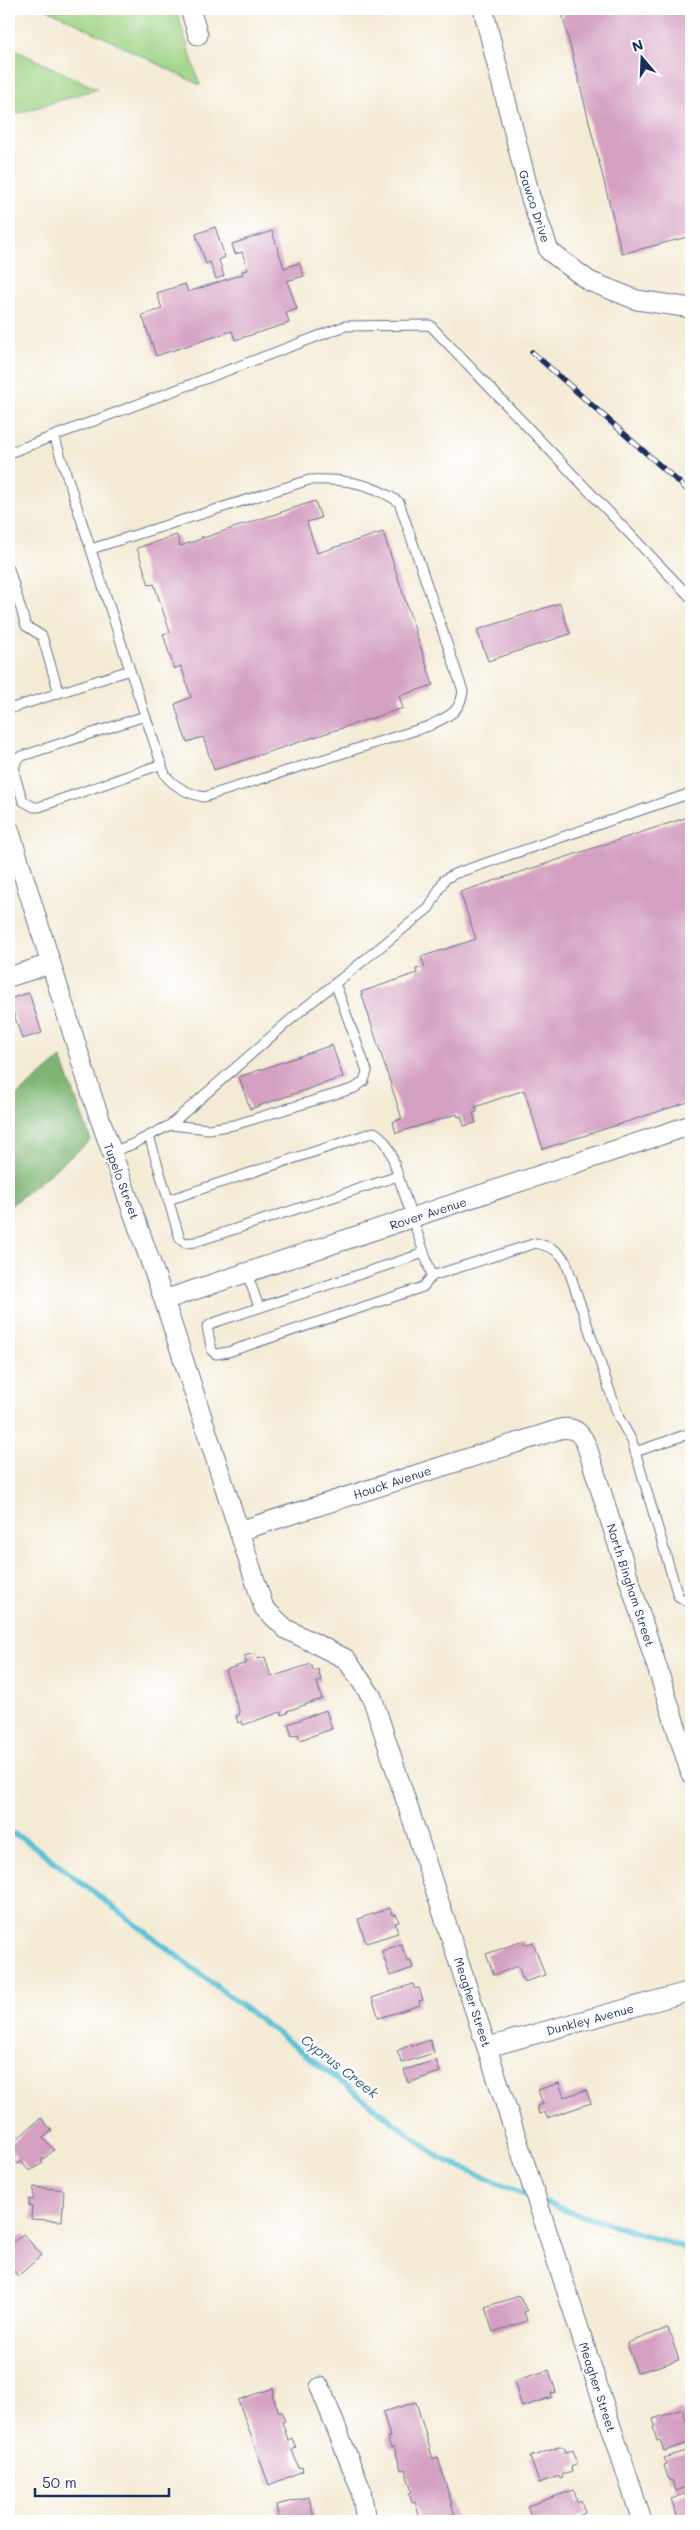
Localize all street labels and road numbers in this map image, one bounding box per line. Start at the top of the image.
street label: Gawco Drive [516,168,554,244]
street label: Tupelo Street [101,1141,143,1221]
street label: Rover Avenue [388,1193,468,1233]
street label: Houck Avenue [351,1462,433,1502]
street label: North Bingham Street [604,1521,658,1649]
street label: Meagher Street [451,1955,495,2049]
street label: Dunkley Avenue [545,2000,635,2038]
street label: Meagher Street [576,2340,620,2434]

